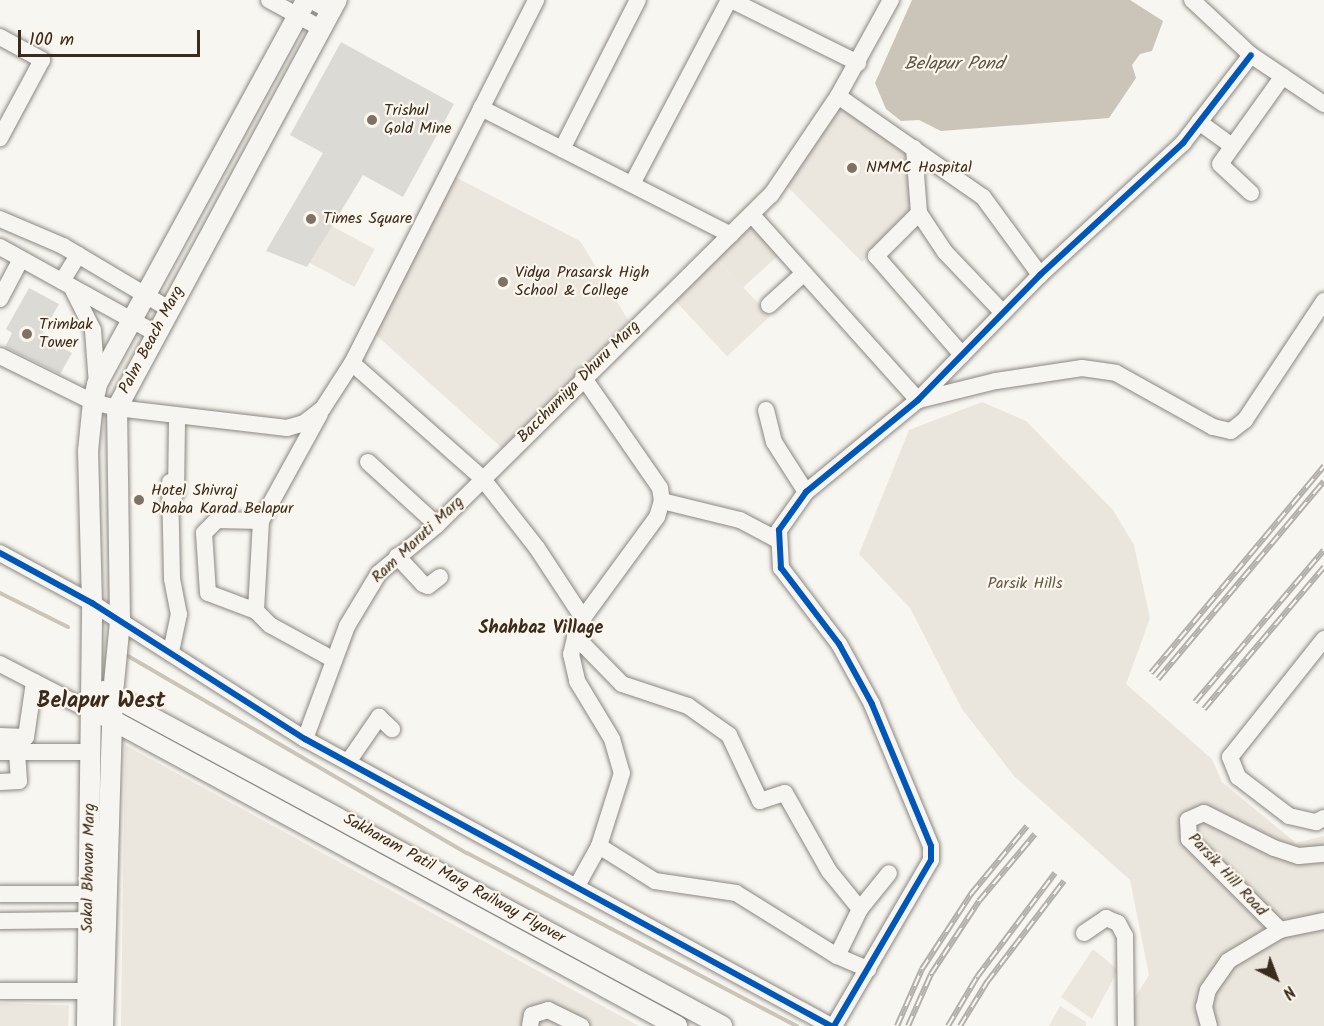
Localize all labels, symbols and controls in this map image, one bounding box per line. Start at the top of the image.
scale bar [21,18,202,56]
text: 100 m [29,26,74,55]
water label: Belapur Pond [904,54,1004,76]
place label: Trishul Gold Mine [384,101,452,139]
marker: Trishul Gold Mine [365,113,379,127]
place label: NMMC Hospital [866,158,972,178]
marker: NMMC Hospital [843,159,861,177]
place label: Times Square [323,209,412,229]
marker: Times Square [304,212,318,226]
place label: Vidya Prasarsk High School & College [515,263,649,301]
marker: Vidya Prasarsk High School & College [496,275,510,289]
street label: Palm Beach Marg [116,283,188,397]
place label: Trimbak Tower [39,315,93,353]
street label: Bacchumiya Dhuru Marg [514,317,644,447]
marker: Trimbak Tower [20,327,34,341]
place label: Hotel Shivraj Dhaba Karad Belapur [151,481,293,519]
marker: Hotel Shivraj Dhaba Karad Belapur [132,493,146,507]
street label: Ram Maruti Marg [368,493,468,587]
park label: Parsik Hills [987,574,1063,594]
district label: Shahbaz Village [479,618,603,640]
district label: Belapur West [37,689,165,715]
street label: Sakal Bhavan Marg [78,803,100,933]
street label: Sakharam Patil Marg Railway Flyover [340,810,568,948]
street label: Parsik Hill Road [1184,829,1270,921]
north arrow [1246,948,1306,1008]
text: N [1276,979,1301,1004]

